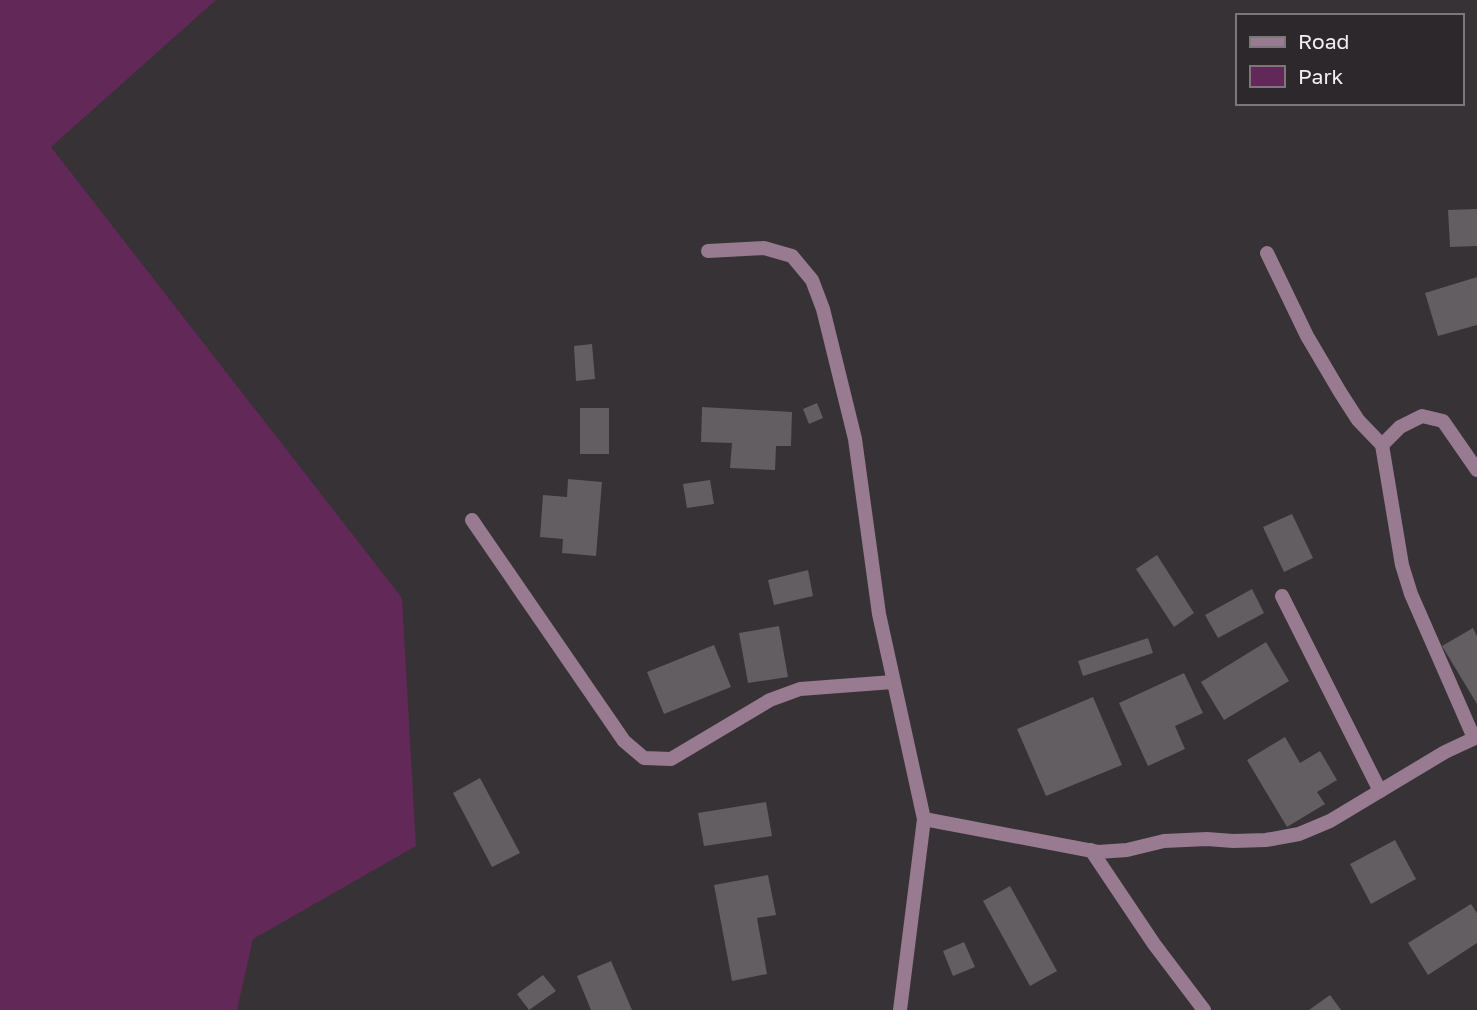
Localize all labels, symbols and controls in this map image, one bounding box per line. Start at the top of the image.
legend [1236,14,1463,105]
text: Road [1298,28,1349,54]
text: Park [1298,63,1344,89]

